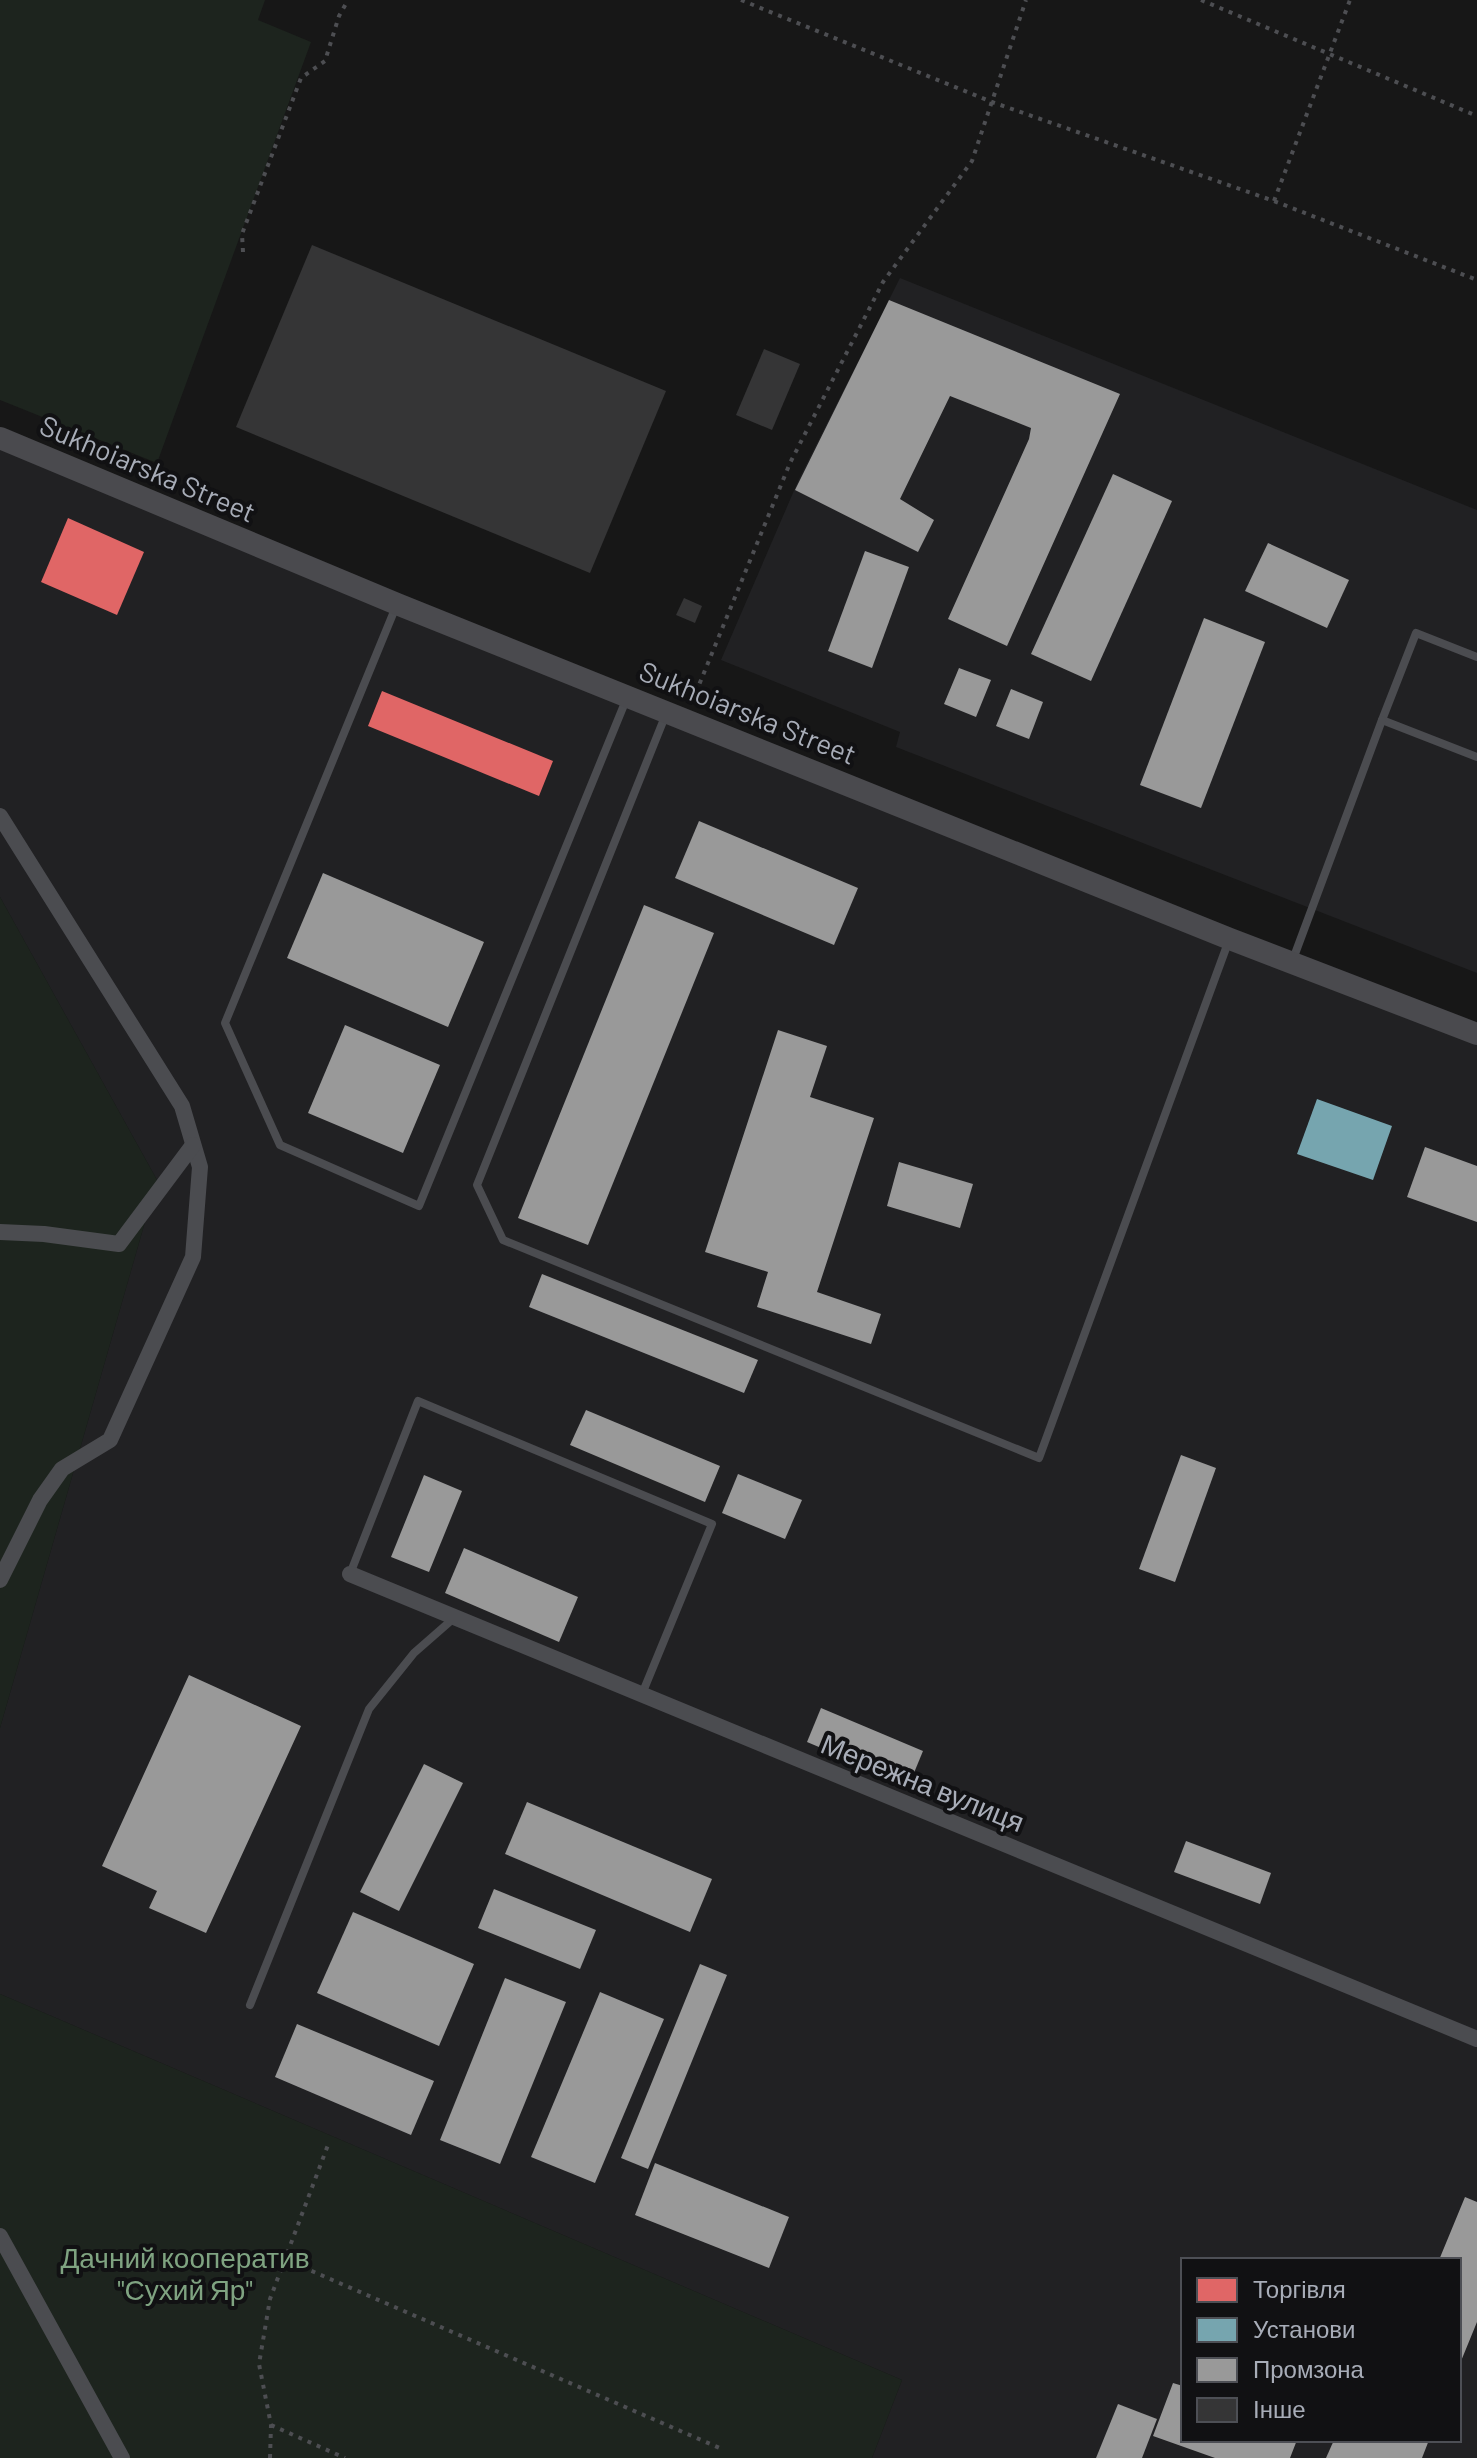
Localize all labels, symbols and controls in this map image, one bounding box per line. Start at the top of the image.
street label: Sukhoiarska Street [35,407,261,529]
street label: Sukhoiarska Street [635,653,861,771]
street label: Мережна вулиця [816,1726,1030,1838]
park label: Дачний кооператив "Сухий Яр" [60,2240,310,2306]
legend [1181,2258,1461,2442]
text: Торгівля [1253,2274,1346,2303]
text: Установи [1253,2314,1355,2343]
text: Промзона [1253,2354,1365,2383]
text: Інше [1253,2394,1306,2423]

